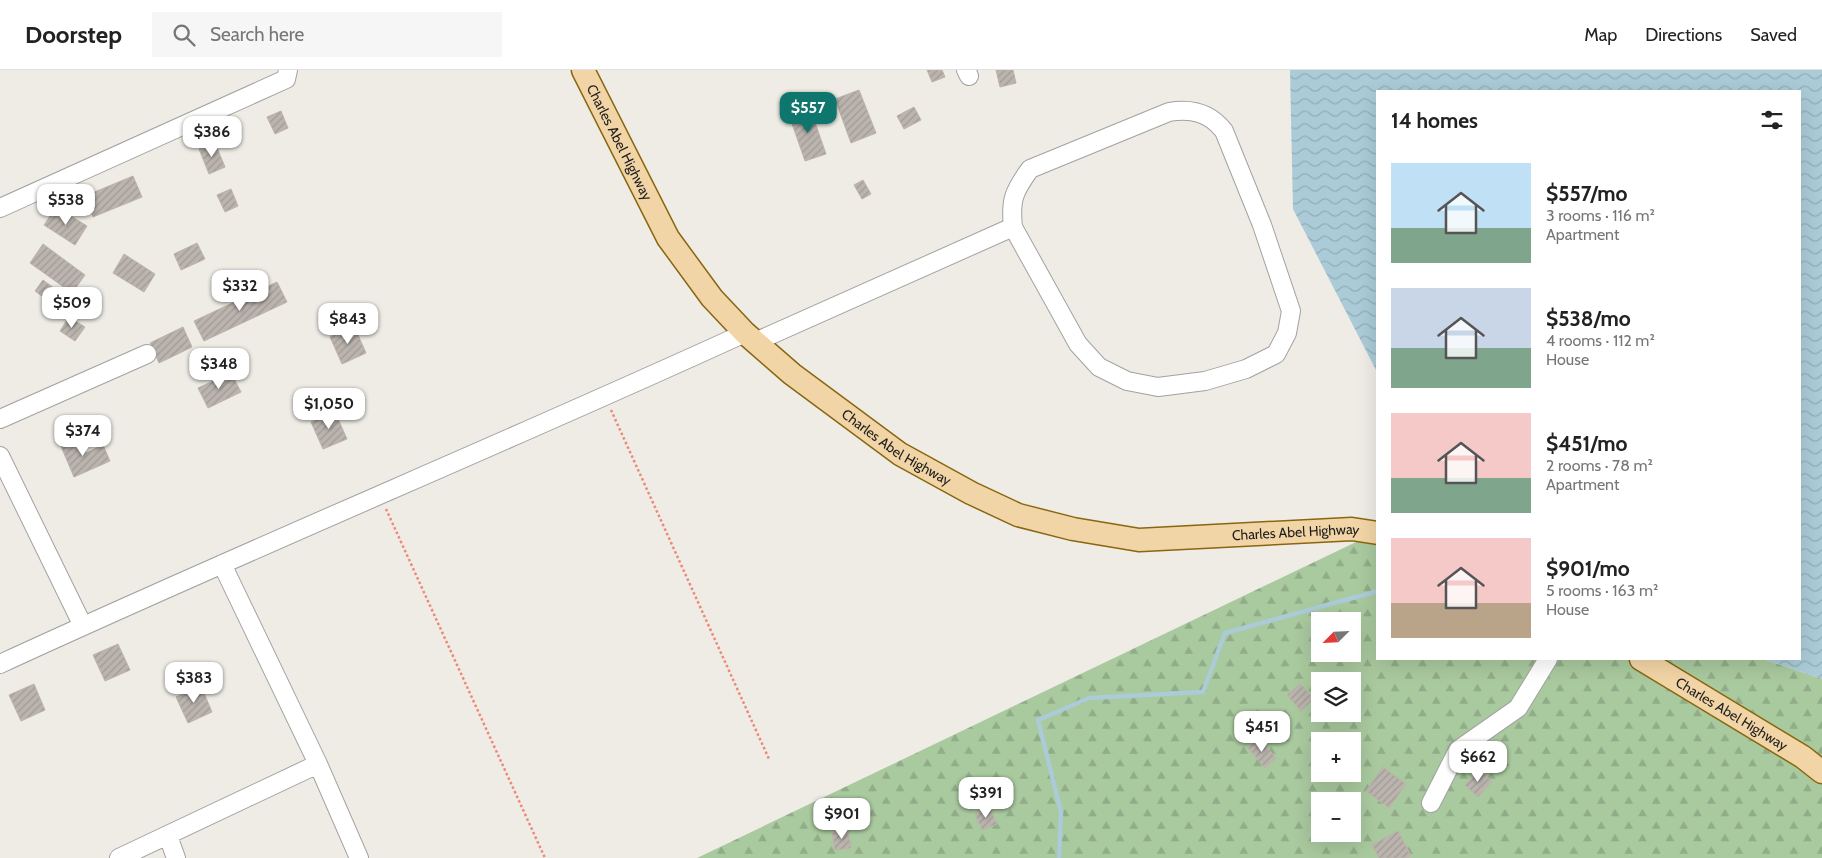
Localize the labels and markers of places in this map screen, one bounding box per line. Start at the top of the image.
pin: $557 [778,92,838,134]
pin: $386 [182,116,242,158]
pin: $538 [36,184,96,226]
pin: $332 [210,270,270,312]
pin: $509 [42,286,102,329]
pin: $843 [318,302,378,345]
pin: $348 [189,348,249,390]
pin: $1,050 [288,388,370,430]
pin: $374 [53,414,113,457]
pin: $383 [164,662,224,704]
pin: $451 [1232,710,1292,753]
pin: $662 [1448,740,1508,783]
pin: $391 [956,776,1016,819]
pin: $901 [812,798,872,840]

